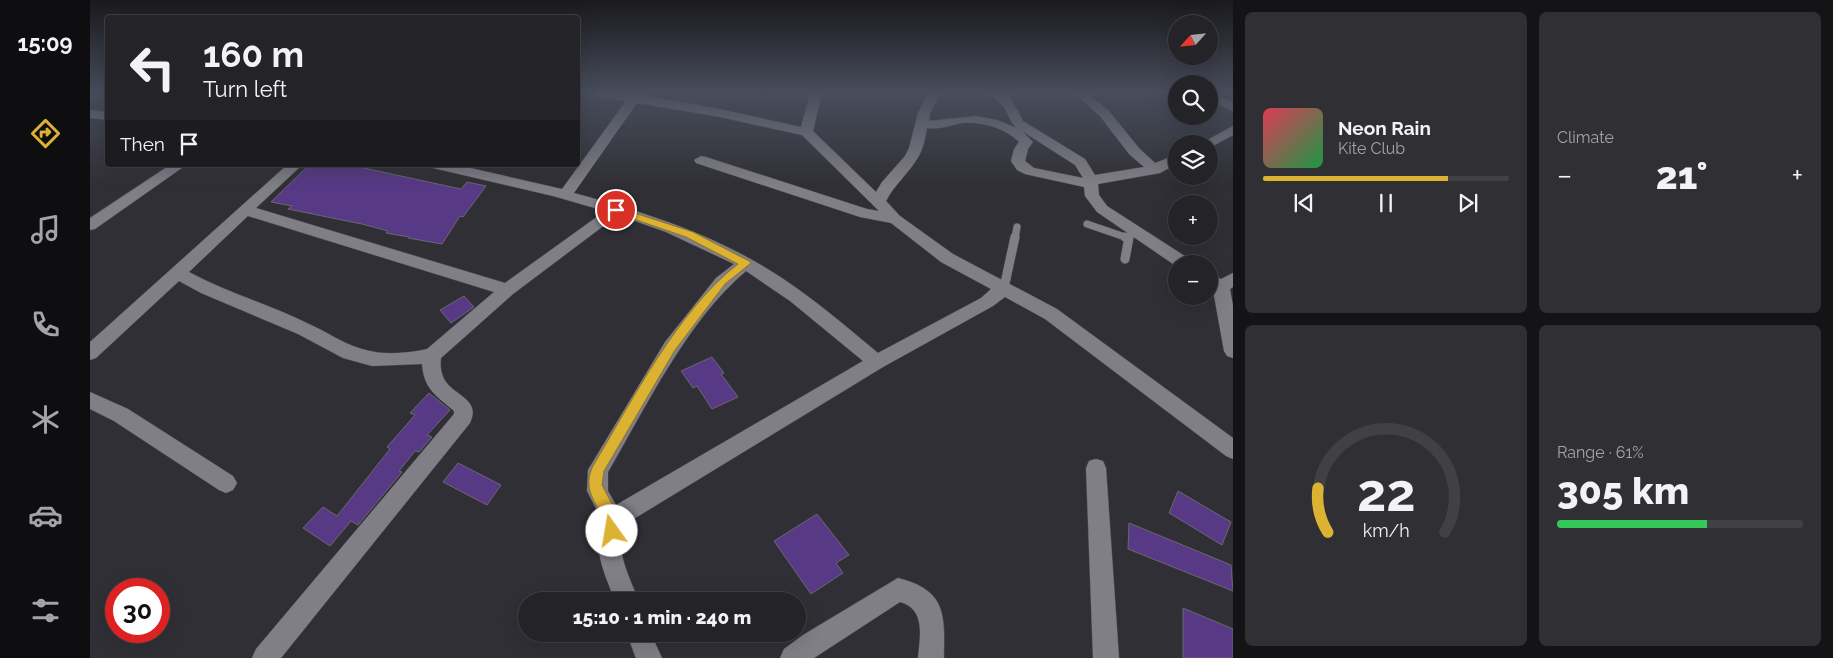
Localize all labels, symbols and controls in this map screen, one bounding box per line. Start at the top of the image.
north arrow [1168,15,1218,65]
map controls [1168,15,1218,305]
text: 15:09 [18,30,72,56]
text: 160 m [203,34,304,75]
icon: left [120,35,185,100]
button: search [1168,75,1218,125]
text: Turn left [203,76,287,102]
icon: directions [28,116,63,151]
text: Neon Rain [1338,117,1431,139]
text: Climate [1557,128,1614,147]
icon: arrive [175,130,203,158]
text: Then [120,133,165,155]
button: layers [1168,135,1218,185]
text: Kite Club [1338,139,1405,158]
text: 21° [1656,153,1708,198]
text: − [1557,159,1572,192]
text: + [1791,159,1803,192]
pin [595,189,637,231]
icon: previous [1290,189,1318,217]
icon: pause [1372,189,1400,217]
icon: next [1454,189,1482,217]
button: + [1168,195,1218,245]
icon: arrive [602,196,630,224]
icon: music [28,212,63,247]
button: − [1168,255,1218,305]
icon: phone [28,307,63,342]
icon: climate [28,402,63,437]
text: Range · 61% [1557,443,1644,462]
text: 22 [1357,462,1415,523]
text: 305 km [1557,468,1689,513]
icon: car [28,498,63,533]
position arrow [585,504,637,556]
text: km/h [1362,520,1410,541]
speed limit sign: 30 [105,578,170,643]
icon: filters [28,593,63,628]
text: 15:10 · 1 min · 240 m [573,606,751,628]

